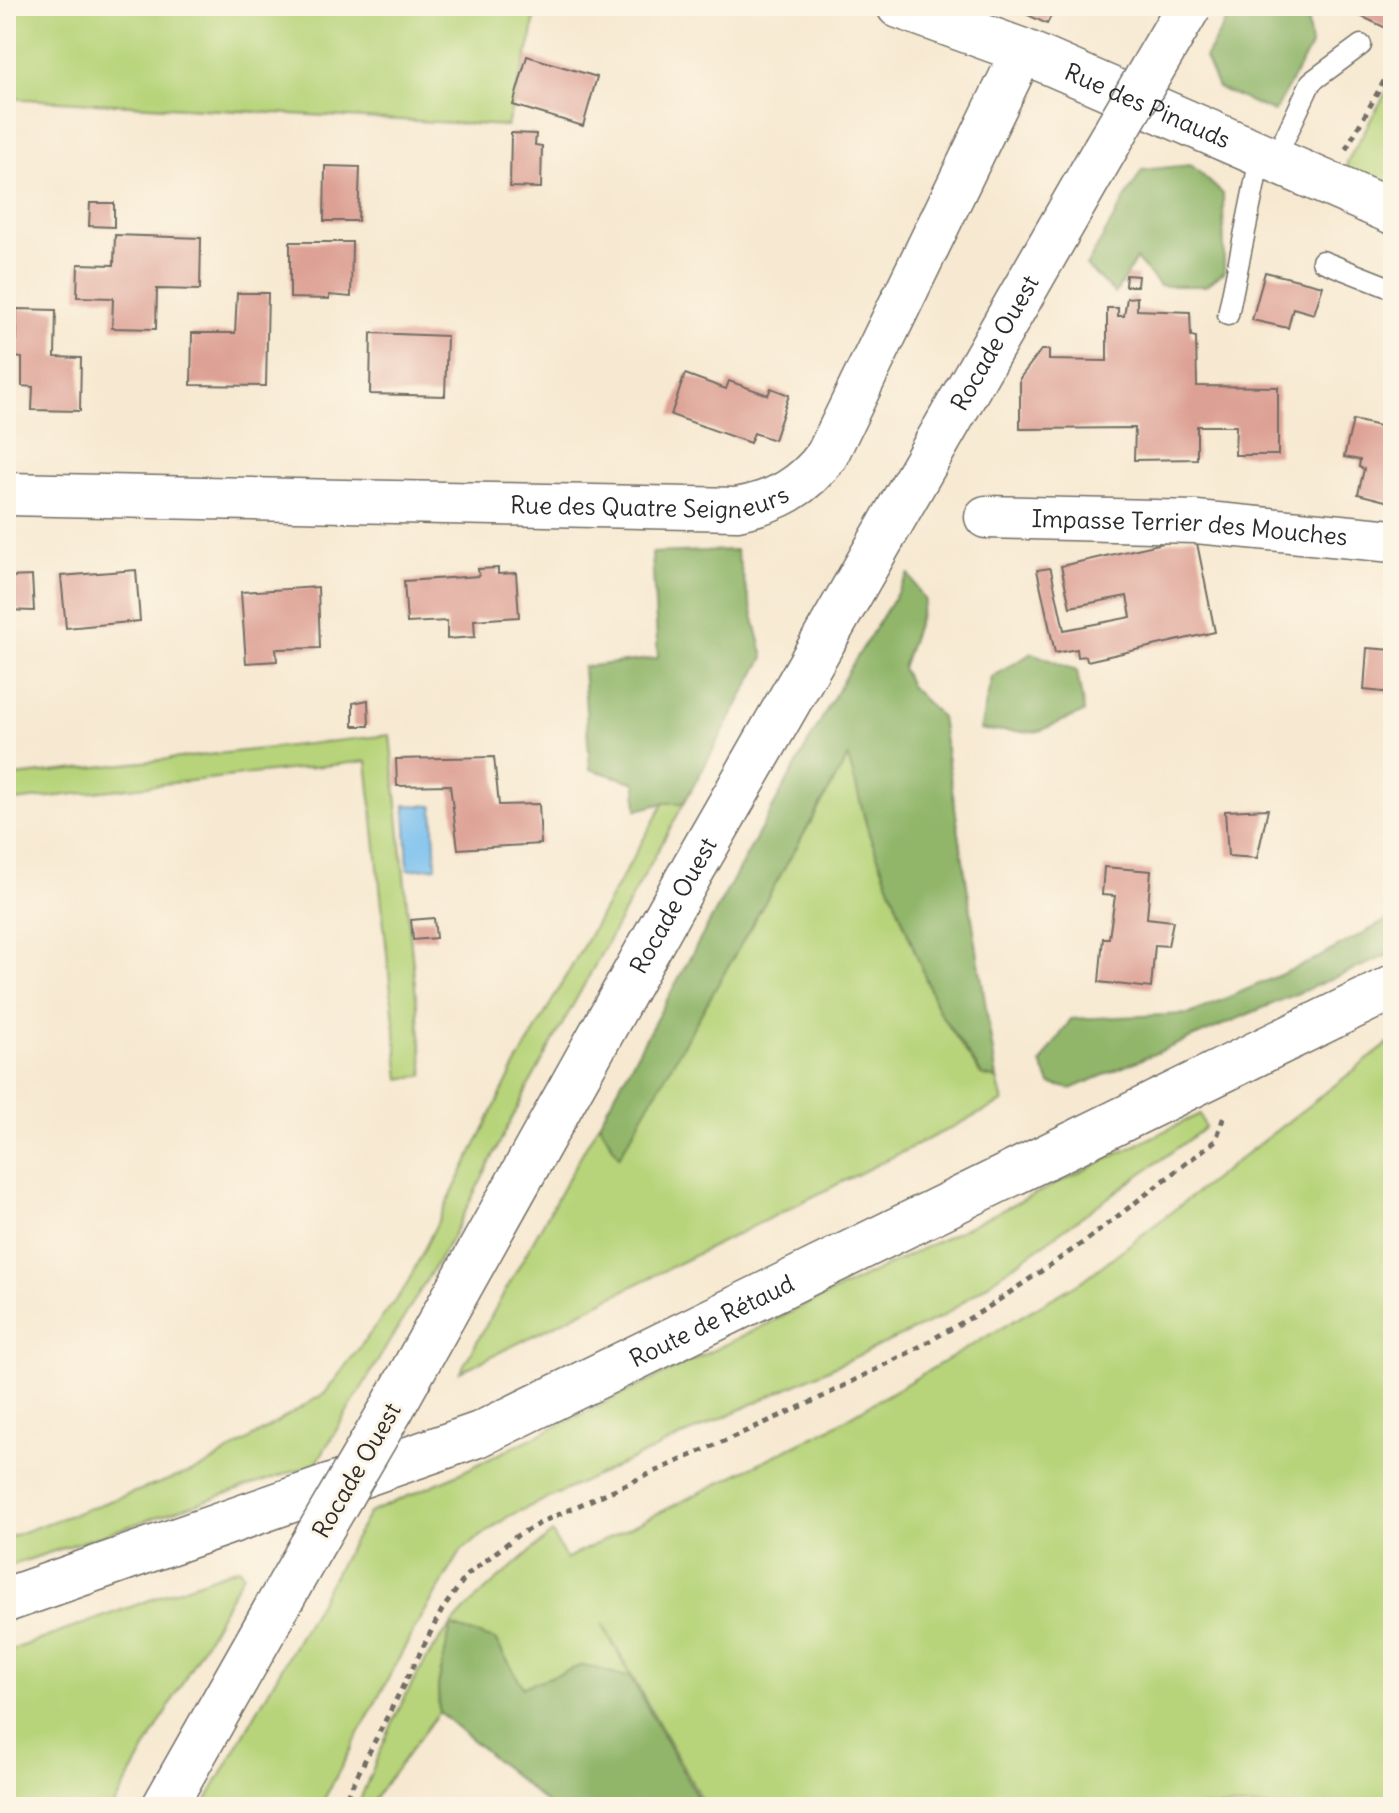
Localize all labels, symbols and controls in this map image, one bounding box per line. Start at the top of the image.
street label: Rue des Pinauds [1060,56,1235,154]
street label: Rocade Ouest [944,270,1045,416]
street label: Rue des Quatre Seigneurs [510,479,793,524]
street label: Impasse Terrier des Mouches [1031,503,1349,552]
street label: Rocade Ouest [623,832,723,979]
street label: Route de Rétaud [624,1268,799,1374]
street label: Rocade Ouest [305,1397,407,1543]

